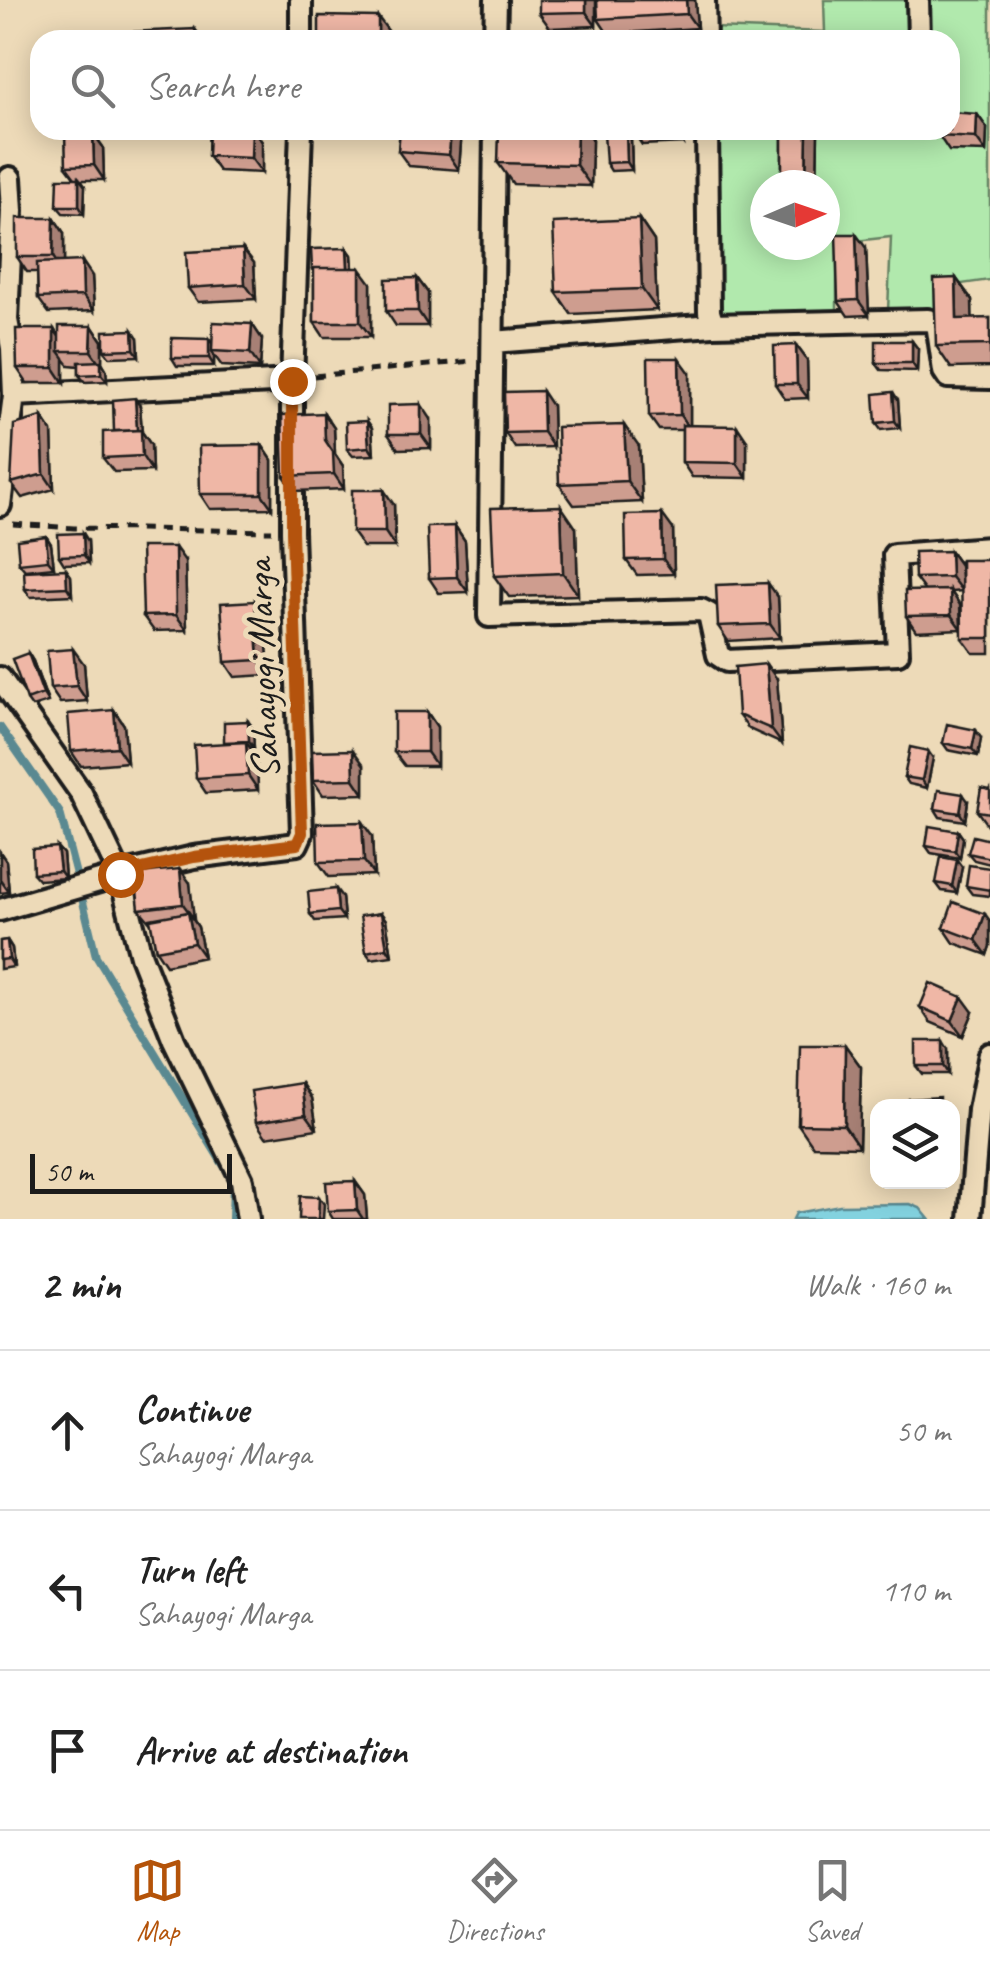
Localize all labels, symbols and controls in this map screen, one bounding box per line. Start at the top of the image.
search box [30,30,960,140]
icon: search [65,58,120,113]
text: Search here [145,62,300,109]
north arrow [750,170,840,260]
route end [270,359,316,405]
street label: Sahayogi Marga [233,555,291,780]
route start [98,852,144,898]
map controls [870,1099,960,1189]
button: layers [870,1099,960,1189]
scale bar [30,1149,232,1194]
text: 50 m [45,1154,93,1189]
text: 2 min [40,1258,120,1311]
text: Walk · 160 m [806,1264,950,1305]
text: Continue [135,1386,249,1433]
icon: ahead [40,1403,95,1458]
text: 50 m [896,1410,950,1451]
text: Sahayogi Marga [135,1433,311,1474]
text: Turn left [135,1546,245,1593]
icon: left [40,1563,95,1618]
text: 110 m [881,1570,950,1611]
text: Sahayogi Marga [135,1593,311,1634]
icon: arrive [40,1723,95,1778]
text: Arrive at destination [135,1727,407,1774]
tab: Map [130,1853,185,1948]
tab: Directions [446,1853,544,1948]
tab: Saved [805,1853,860,1948]

